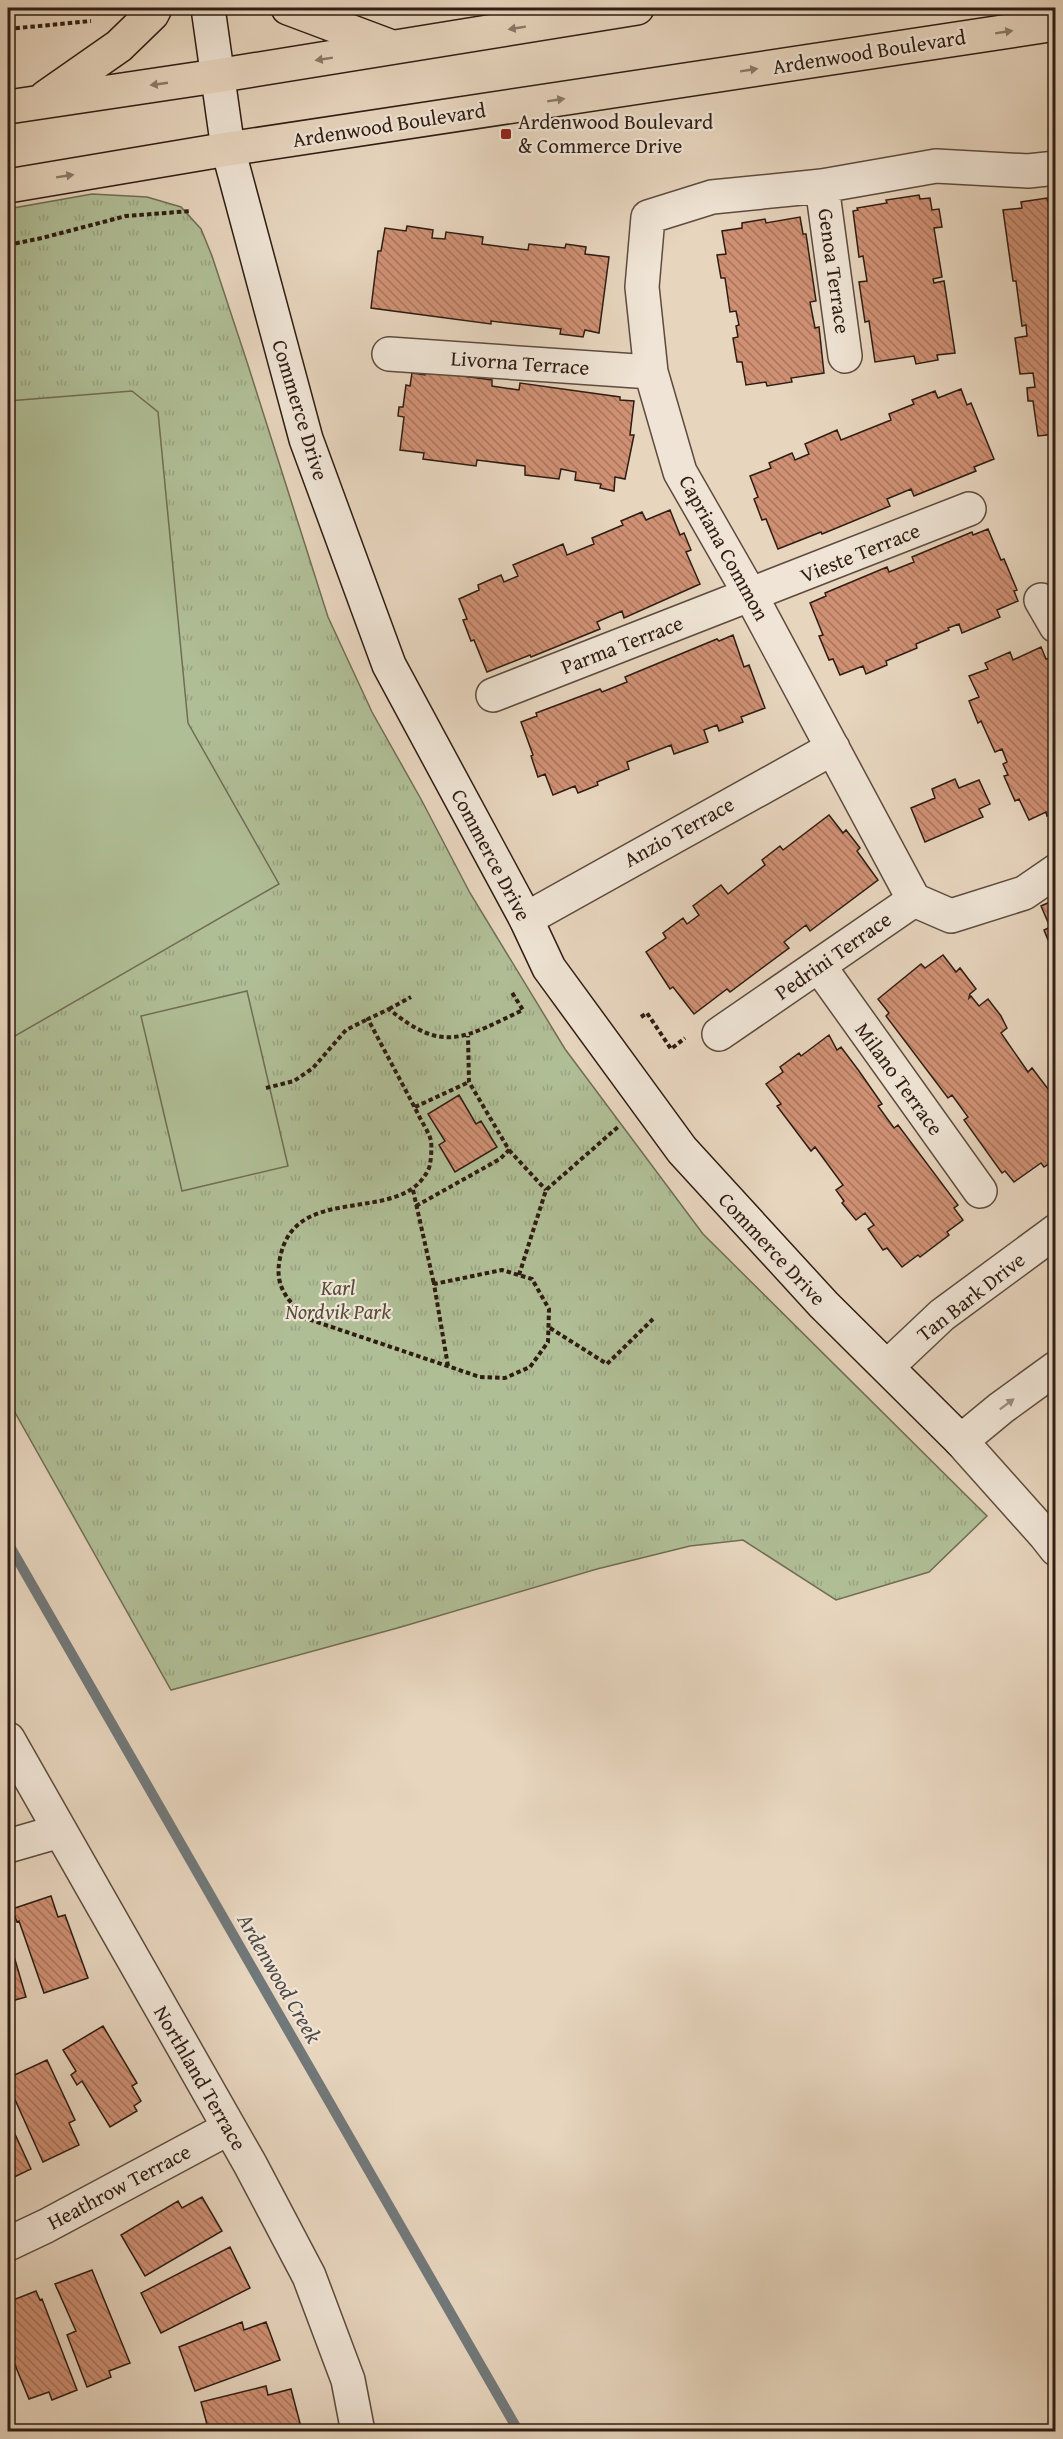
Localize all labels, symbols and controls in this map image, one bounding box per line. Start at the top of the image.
street label: Ardenwood Boulevard [770,21,969,82]
one-way arrow [507,24,526,33]
one-way arrow [994,27,1013,36]
one-way arrow [314,54,333,63]
one-way arrow [739,66,758,75]
one-way arrow [149,80,168,89]
street label: Ardenwood Boulevard [290,94,489,155]
one-way arrow [546,95,565,104]
place label: Ardenwood Boulevard & Commerce Drive [518,106,714,161]
marker: Ardenwood Boulevard & Commerce Drive [499,127,513,141]
one-way arrow [56,171,75,180]
street label: Genoa Terrace [810,206,859,336]
street label: Commerce Drive [264,336,337,484]
street label: Livorna Terrace [450,342,591,383]
street label: Capriana Common [672,469,777,626]
street label: Vieste Terrace [795,514,925,591]
street label: Parma Terrace [556,607,688,682]
street label: Commerce Drive [444,783,539,926]
street label: Anzio Terrace [618,788,740,875]
street label: Pedrini Terrace [768,904,898,1007]
street label: Milano Terrace [848,1016,951,1142]
street label: Commerce Drive [711,1185,833,1313]
street label: Tan Bark Drive [910,1244,1032,1349]
park label: Karl Nordvik Park [284,1272,391,1327]
one-way arrow [999,1398,1014,1410]
water label: Ardenwood Creek [229,1906,331,2050]
street label: Northland Terrace [146,2000,255,2156]
street label: Heathrow Terrace [42,2136,196,2237]

